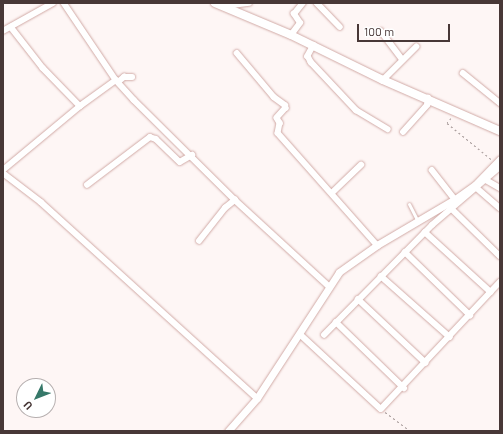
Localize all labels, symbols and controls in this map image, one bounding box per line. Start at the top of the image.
scale bar [359,16,452,42]
text: 100 m [364,24,394,38]
north arrow [16,378,56,418]
text: U [20,399,35,413]

